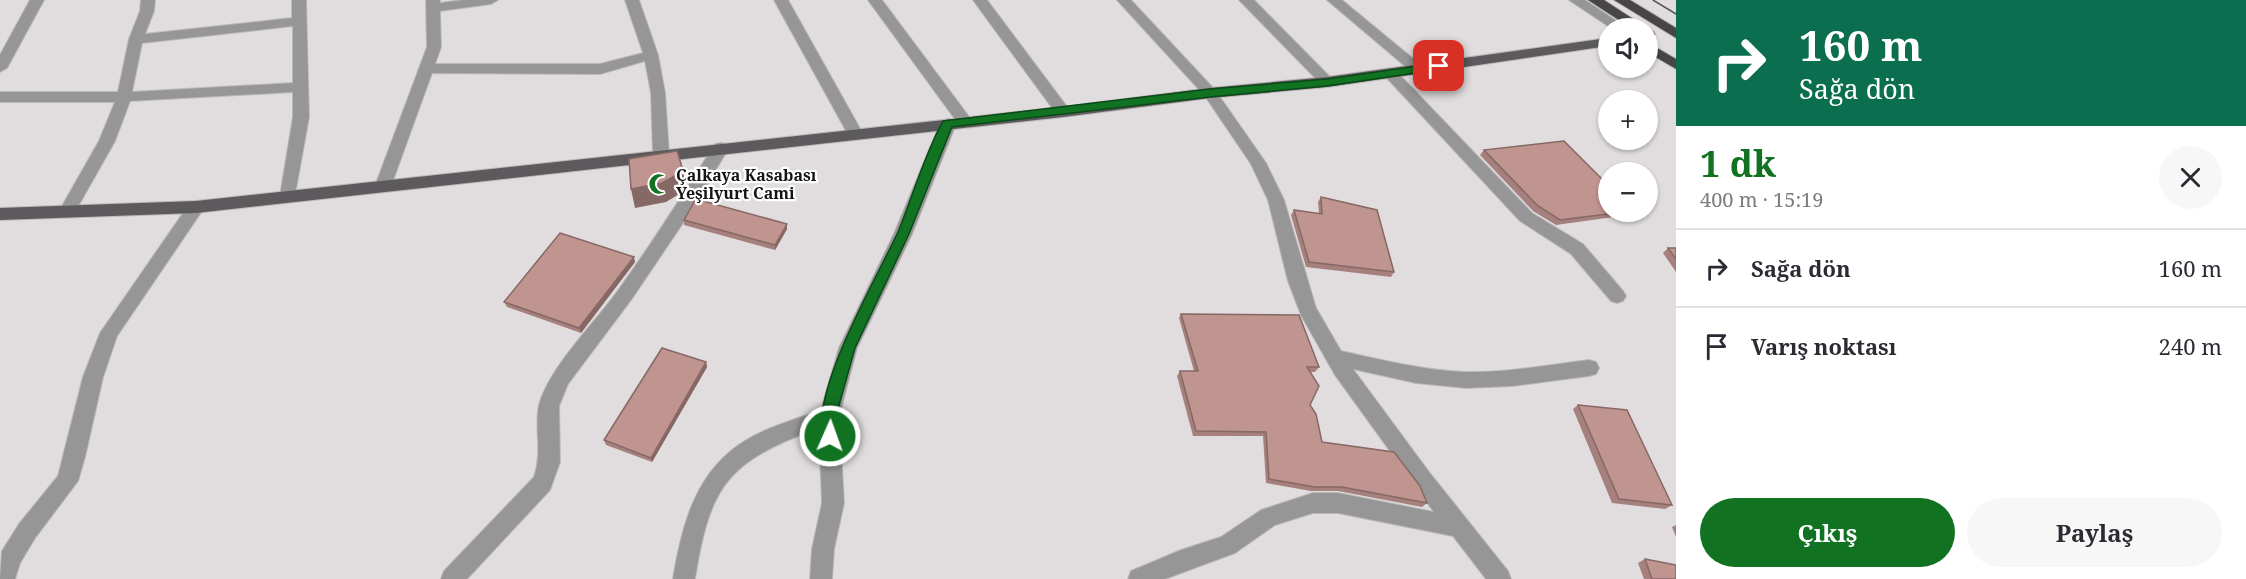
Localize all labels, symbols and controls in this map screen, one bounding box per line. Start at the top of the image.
text: 160 m [1799,16,1923,73]
map controls [1598,18,1658,222]
button: sound [1598,18,1658,78]
icon: right [1700,24,1778,102]
pin [1413,40,1464,91]
icon: arrive [1422,49,1455,82]
text: Sağa dön [1799,70,1915,107]
button: + [1598,90,1658,150]
text: 1 dk [1700,139,1776,188]
button: close [2159,146,2222,209]
button: − [1598,162,1658,222]
place label: Çalkaya Kasabası Yeşilyurt Cami [676,164,817,204]
mosque icon: Çalkaya Kasabası Yeşilyurt Cami [647,172,671,196]
text: 400 m · 15:19 [1700,186,1823,213]
icon: right [1700,252,1733,285]
text: Sağa dön [1751,253,1851,283]
text: 160 m [2159,253,2222,283]
icon: arrive [1700,330,1733,363]
text: Varış noktası [1751,331,1896,361]
text: 240 m [2159,331,2222,361]
position arrow [798,404,862,468]
button: Çıkış [1700,498,1955,567]
button: Paylaş [1967,498,2222,567]

